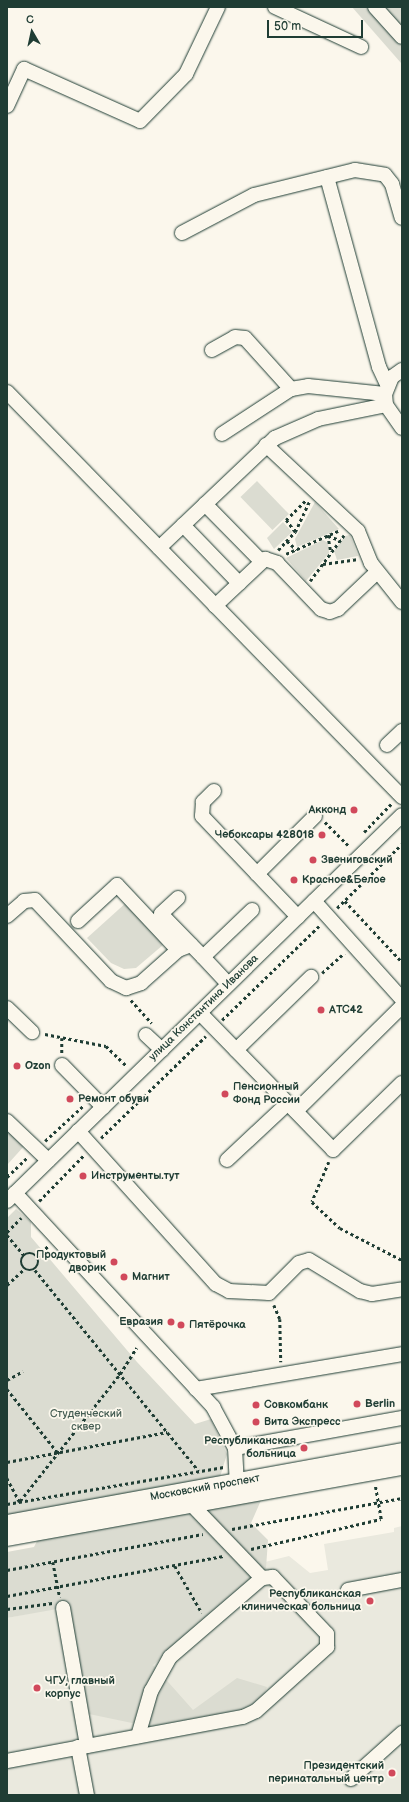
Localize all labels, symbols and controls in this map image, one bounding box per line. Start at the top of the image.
north arrow [12,12,52,52]
scale bar [269,12,365,38]
text: С [25,13,35,27]
text: 50 m [274,19,301,34]
place label: Акконд [308,803,346,817]
marker: Акконд [349,805,359,815]
place label: Чебоксары 428018 [215,828,314,842]
marker: Чебоксары 428018 [317,830,327,840]
place label: Звениговский [321,853,393,867]
marker: Звениговский [308,855,318,865]
place label: Красное&Белое [302,873,386,887]
marker: Красное&Белое [289,875,299,885]
street label: улица Константина Иванова [147,952,261,1064]
place label: АТС42 [329,1003,363,1017]
marker: АТС42 [316,1005,326,1015]
place label: Ozon [25,1059,51,1073]
marker: Ozon [12,1061,22,1071]
place label: Пенсионный Фонд России [233,1081,300,1107]
marker: Пенсионный Фонд России [220,1089,230,1099]
place label: Ремонт обуви [78,1092,149,1106]
marker: Ремонт обуви [65,1094,75,1104]
place label: Инструменты.тут [91,1169,179,1183]
marker: Инструменты.тут [78,1171,88,1181]
place label: Продуктовый дворик [36,1249,106,1275]
marker: Продуктовый дворик [109,1257,119,1267]
place label: Магнит [132,1270,170,1284]
marker: Магнит [119,1272,129,1282]
place label: Евразия [119,1315,163,1329]
marker: Евразия [166,1317,176,1327]
place label: Пятёрочка [189,1318,246,1332]
marker: Пятёрочка [176,1320,186,1330]
place label: Berlin [365,1397,395,1411]
place label: Совкомбанк [264,1398,328,1412]
marker: Berlin [352,1399,362,1409]
marker: Совкомбанк [251,1400,261,1410]
park label: Студенческий сквер [50,1408,122,1434]
place label: Вита Экспресс [264,1415,341,1429]
marker: Вита Экспресс [251,1417,261,1427]
place label: Республиканская больница [204,1435,296,1461]
marker: Республиканская больница [299,1443,309,1453]
street label: Московский проспект [149,1472,261,1504]
place label: Республиканская клиническая больница [241,1588,361,1614]
marker: Республиканская клиническая больница [364,1595,376,1607]
place label: ЧГУ, главный корпус [45,1675,115,1701]
marker: ЧГУ, главный корпус [32,1683,42,1693]
place label: Президентский перинатальный центр [268,1760,384,1786]
marker: Президентский перинатальный центр [387,1768,397,1778]

